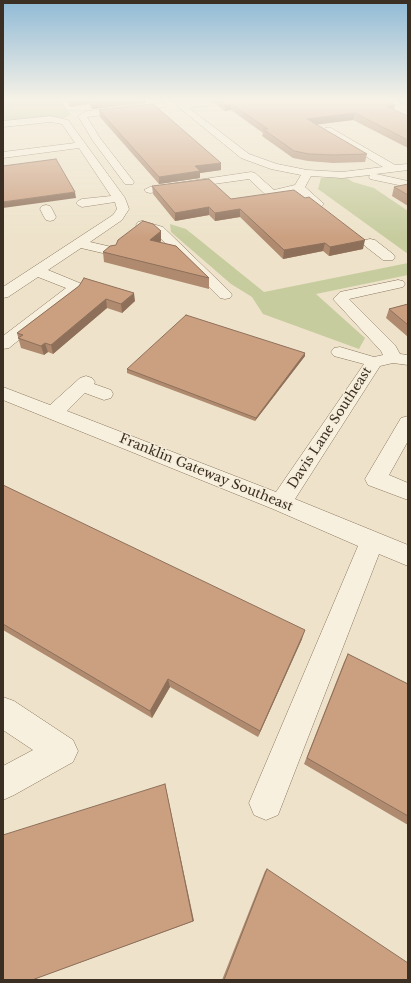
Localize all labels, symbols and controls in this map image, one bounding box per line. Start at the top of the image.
street label: Davis Lane Southeast [285,364,375,492]
street label: Franklin Gateway Southeast [117,431,295,515]

